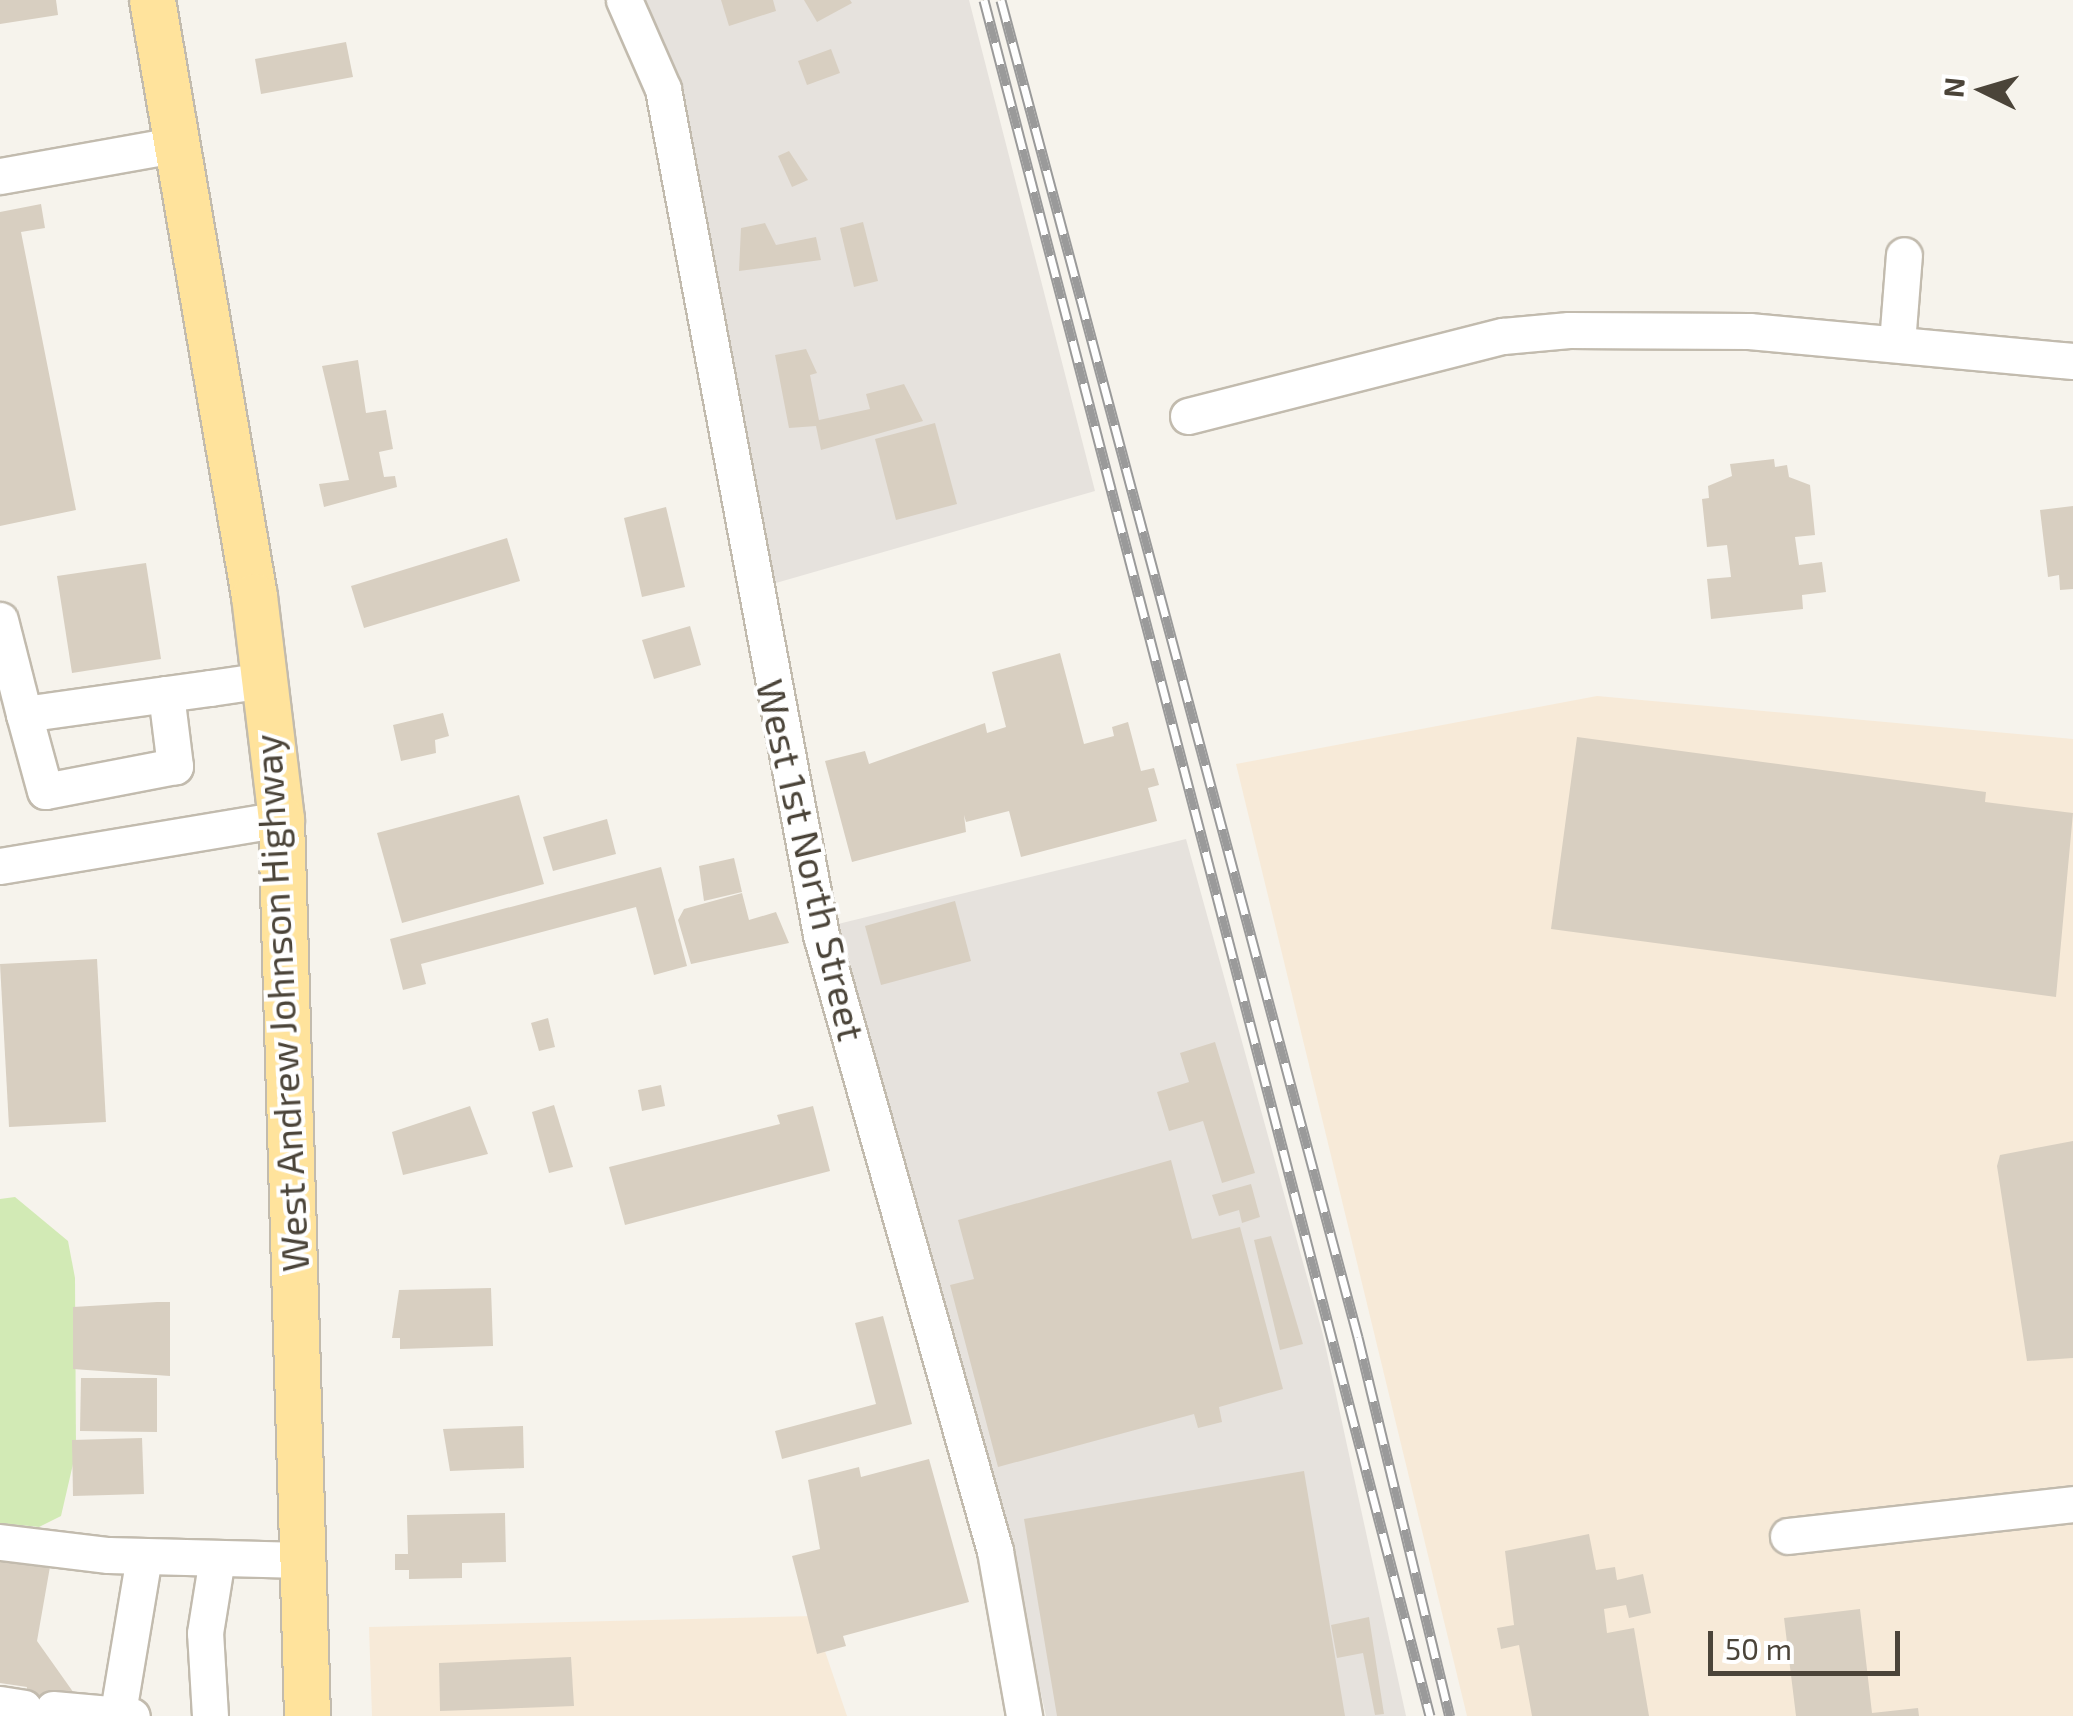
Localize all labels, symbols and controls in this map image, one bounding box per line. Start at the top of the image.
north arrow [1933,40,2033,140]
text: N [1935,76,1971,99]
street label: West 1st North Street [747,675,875,1045]
street label: West Andrew Johnson Highway [244,732,318,1274]
scale bar [1713,1611,1906,1673]
text: 50 m [1725,1630,1792,1666]

